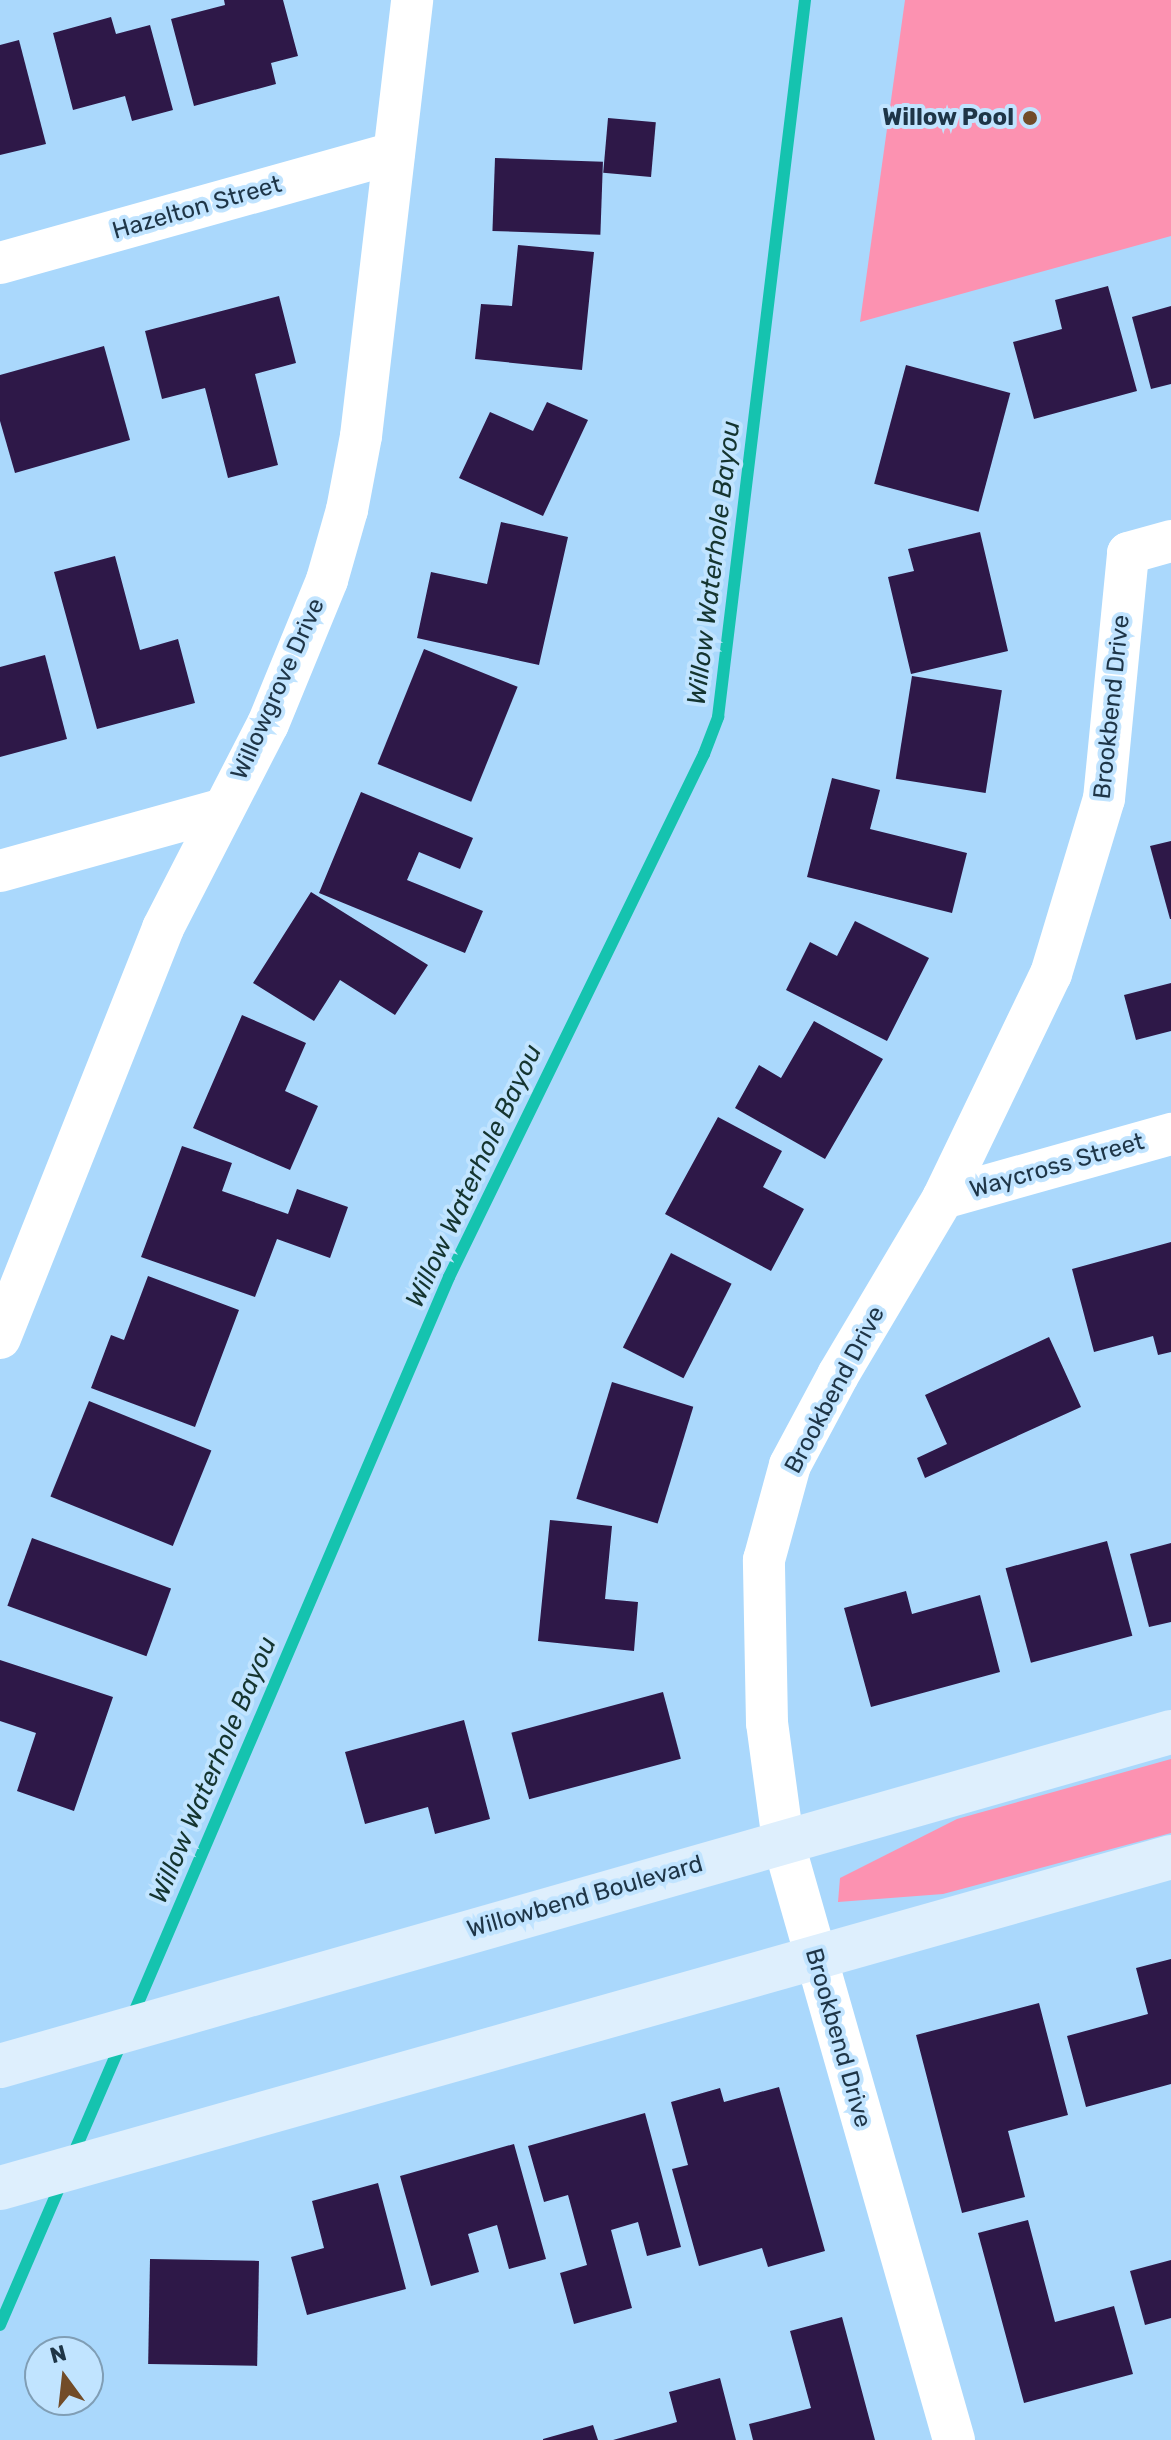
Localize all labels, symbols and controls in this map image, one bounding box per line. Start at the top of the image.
place label: Willow Pool [882,104,1014,132]
marker: Willow Pool [1021,109,1039,127]
street label: Hazelton Street [109,170,285,246]
water label: Willow Waterhole Bayou [681,419,747,707]
street label: Willowgrove Drive [225,594,331,784]
street label: Brookbend Drive [1088,613,1136,801]
water label: Willow Waterhole Bayou [399,1039,549,1313]
street label: Waycross Street [966,1127,1148,1205]
street label: Brookbend Drive [779,1302,891,1478]
water label: Willow Waterhole Bayou [143,1632,283,1908]
street label: Willowbend Boulevard [464,1850,706,1944]
street label: Brookbend Drive [799,1945,877,2131]
north arrow [24,2336,104,2416]
text: N [47,2339,69,2369]

